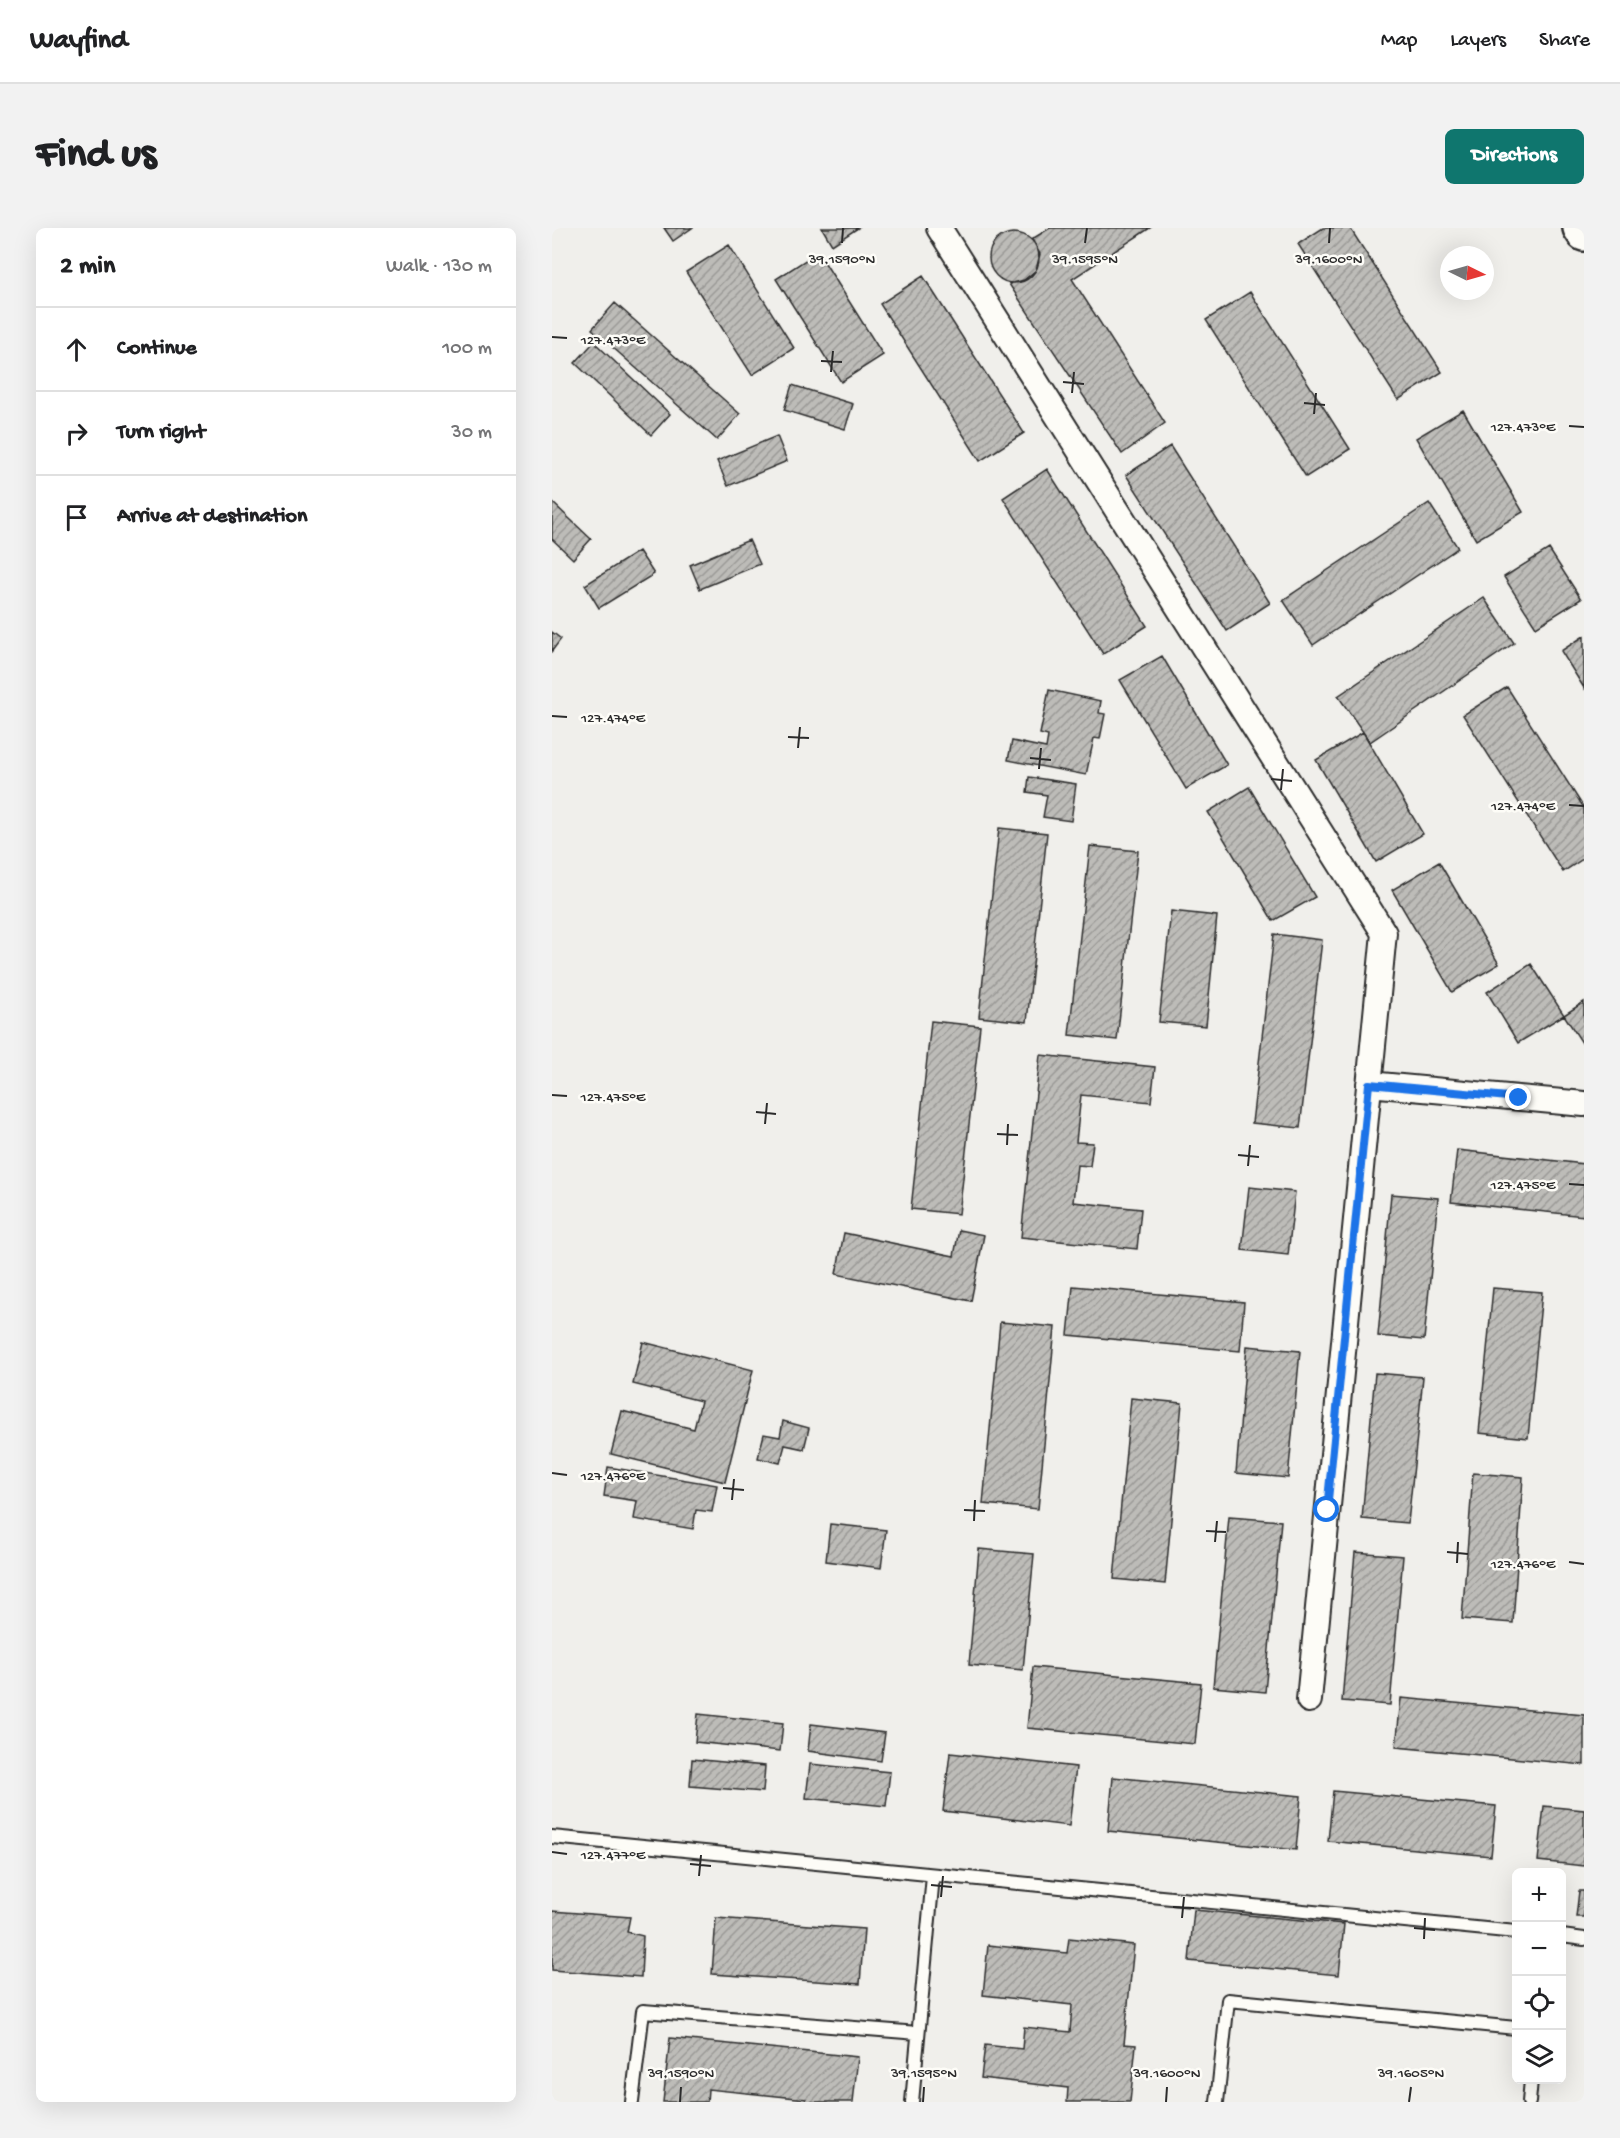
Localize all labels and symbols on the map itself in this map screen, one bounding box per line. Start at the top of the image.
north arrow [1440,246,1494,300]
text: 39.1590°N [808,251,875,269]
text: 39.1595°N [1051,251,1118,269]
text: 39.1600°N [1294,251,1363,269]
text: 127.473°E [580,332,646,350]
text: 127.473°E [1490,419,1556,437]
text: 127.474°E [580,710,646,728]
text: 127.474°E [1490,798,1556,816]
route end [1505,1084,1531,1110]
text: 127.475°E [580,1089,646,1107]
text: 127.475°E [1490,1177,1556,1195]
text: 127.476°E [580,1468,646,1486]
route start [1313,1496,1339,1522]
text: 127.476°E [1490,1556,1556,1574]
text: 127.477°E [580,1847,646,1865]
text: 39.1590°N [647,2065,714,2083]
text: 39.1595°N [890,2065,957,2083]
text: 39.1600°N [1132,2065,1201,2083]
text: 39.1605°N [1377,2065,1445,2083]

